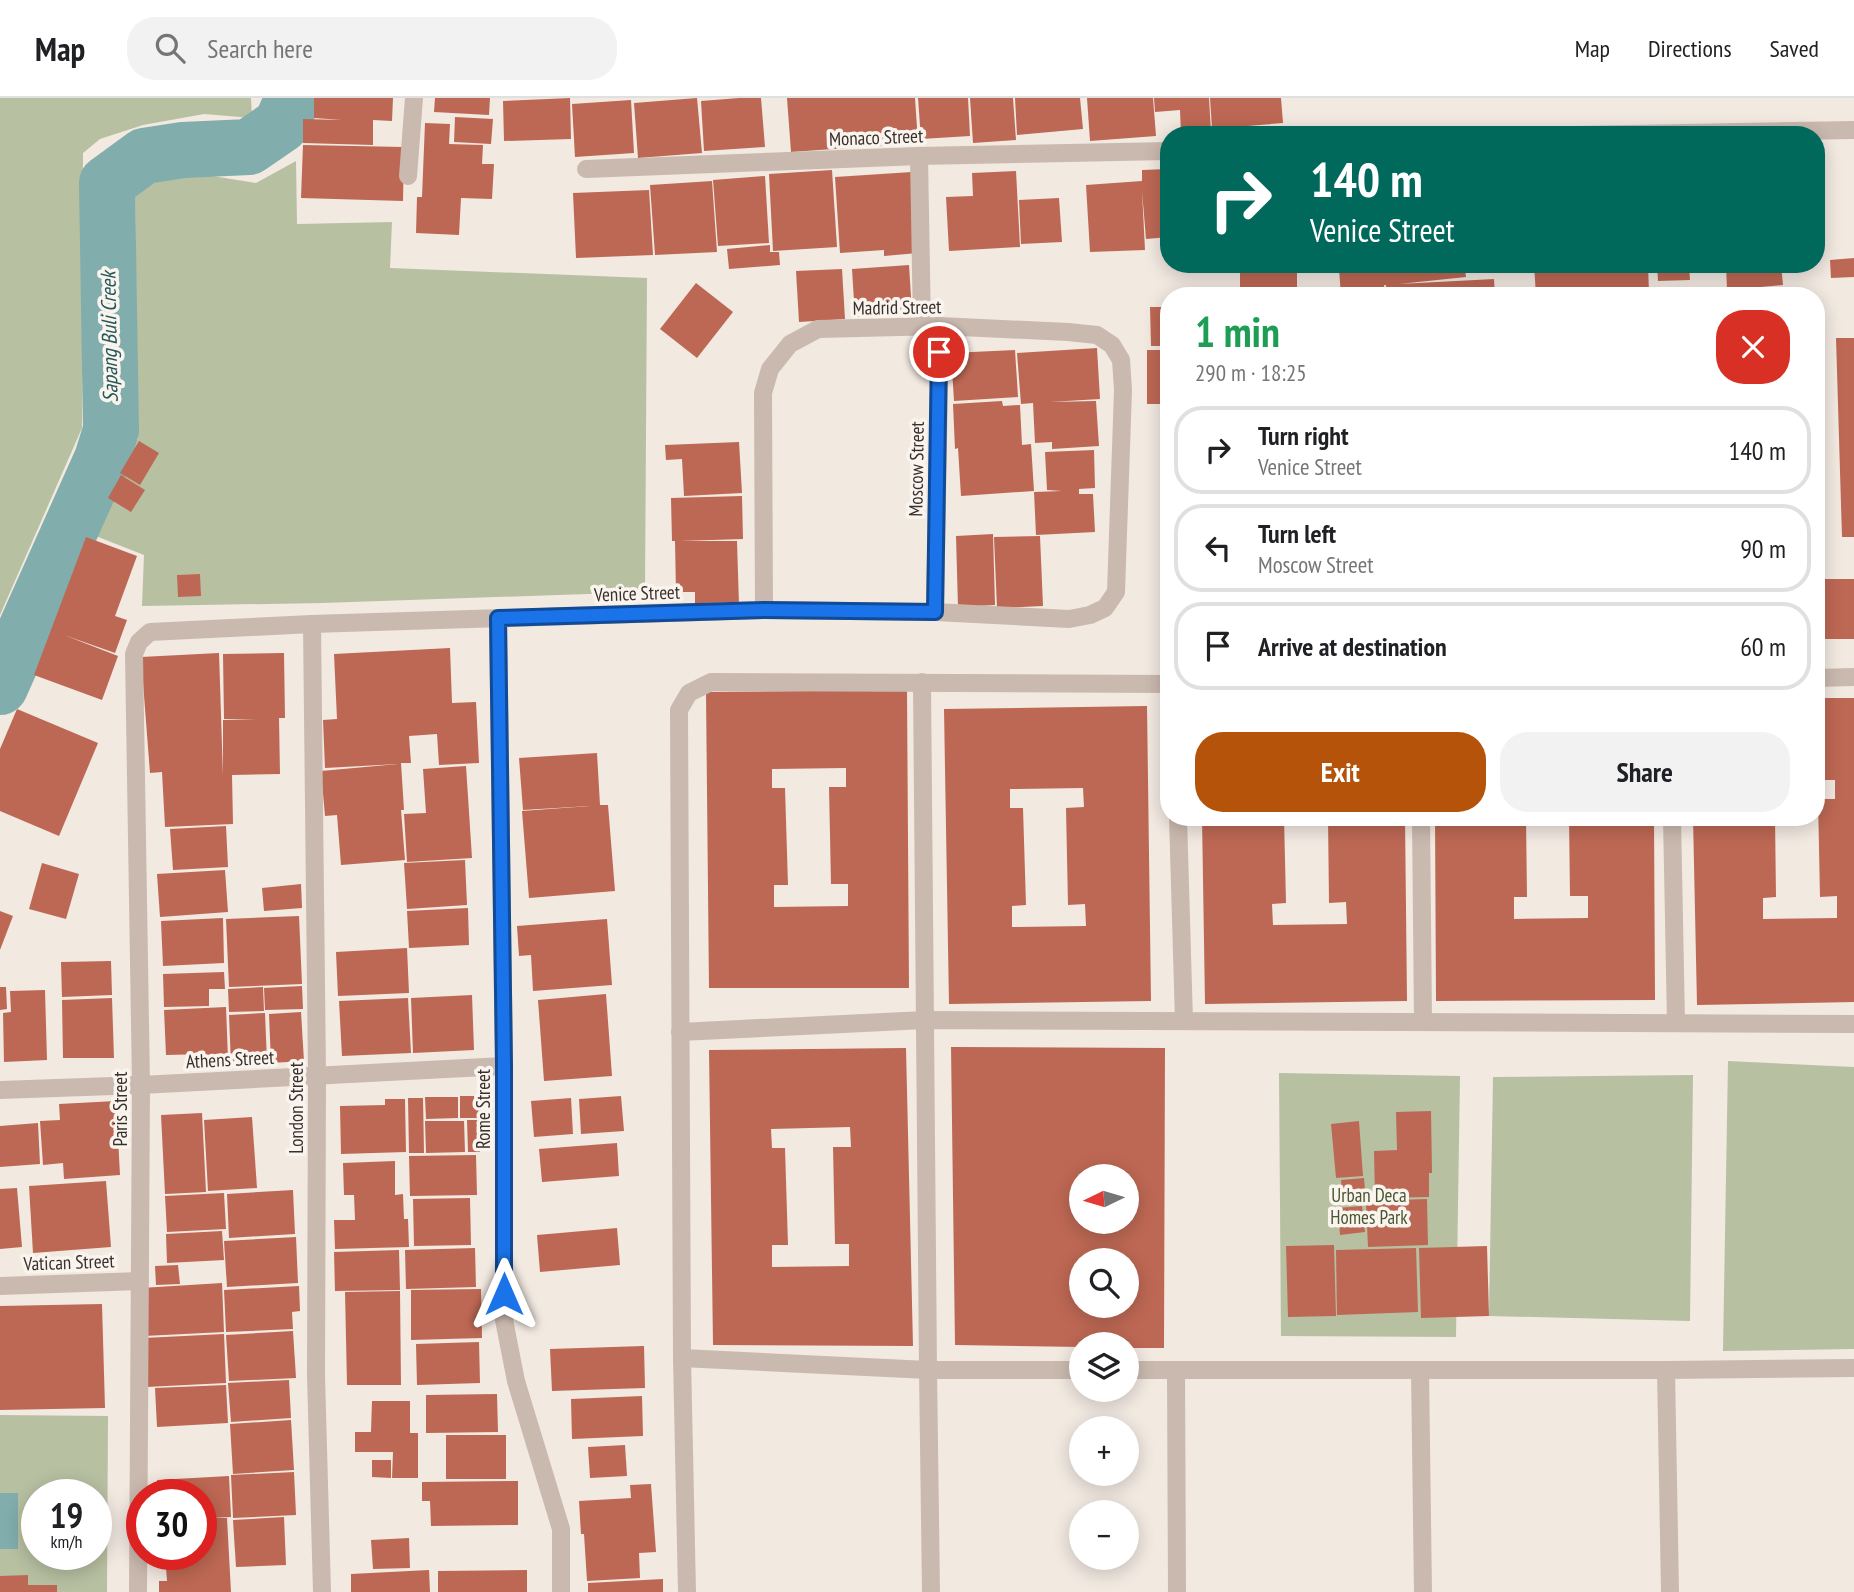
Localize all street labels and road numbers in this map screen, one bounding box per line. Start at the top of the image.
street label: Monaco Street [828,123,924,151]
street label: Madrid Street [852,294,942,320]
street label: Moscow Street [903,420,929,517]
street label: Venice Street [593,579,681,607]
street label: Athens Street [185,1045,275,1073]
street label: London Street [284,1061,308,1154]
street label: Rome Street [471,1068,495,1149]
street label: Paris Street [108,1071,132,1146]
street label: Vatican Street [22,1248,116,1276]

